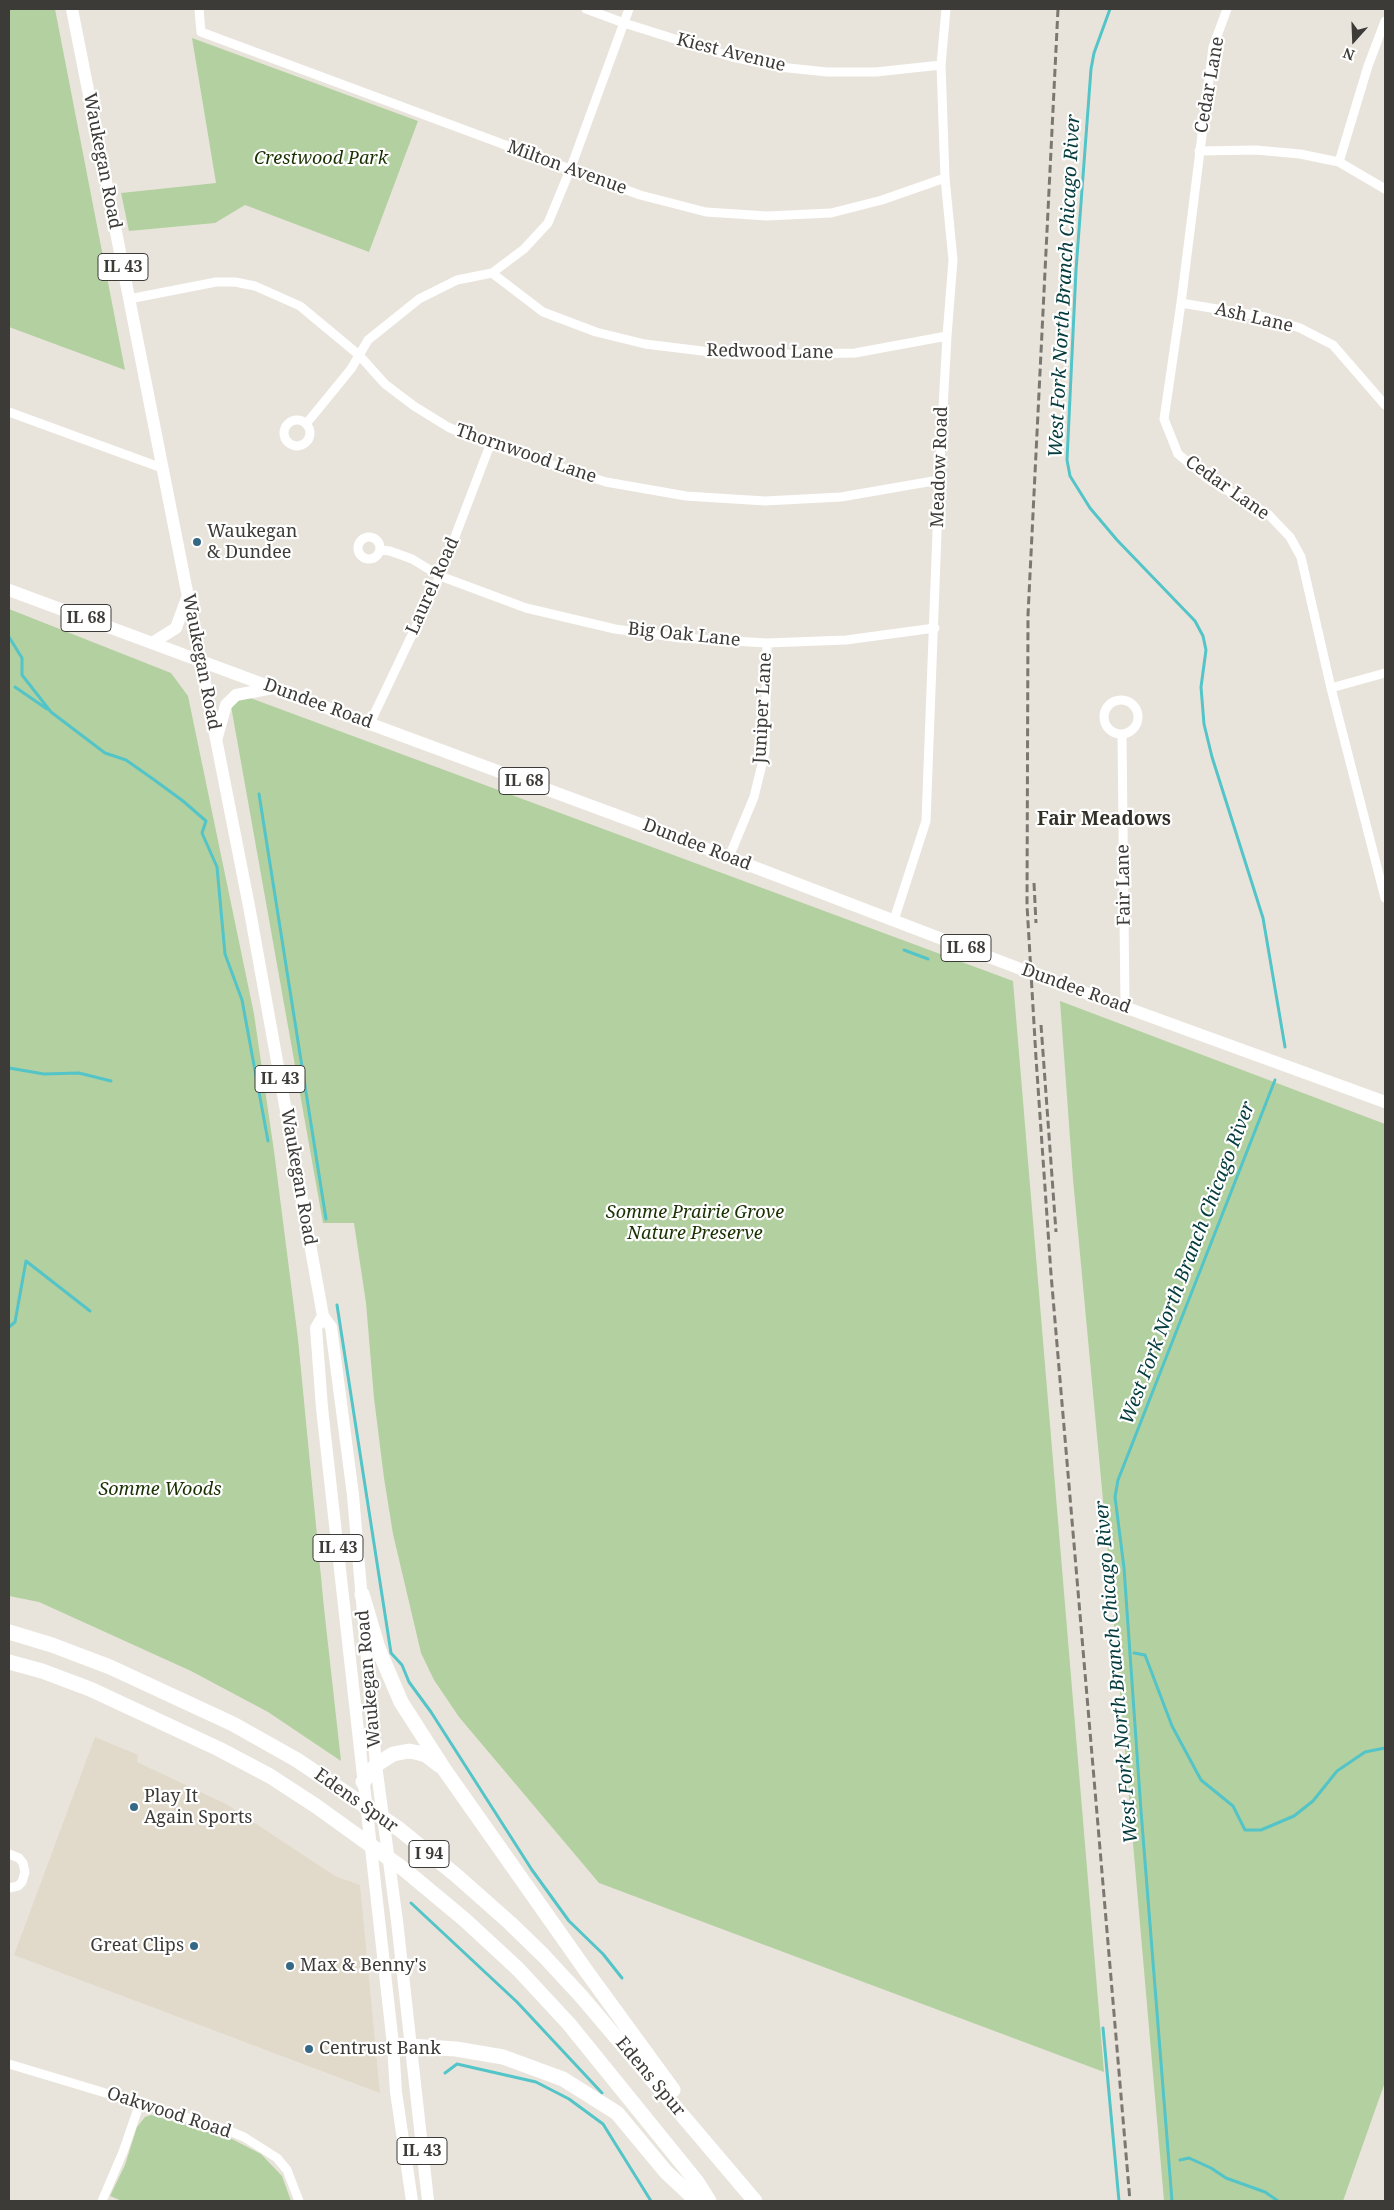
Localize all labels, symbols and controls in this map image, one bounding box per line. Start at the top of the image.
north arrow [1329,15,1379,65]
street label: Kiest Avenue [674,29,788,77]
street label: Cedar Lane [1191,35,1229,135]
text: N [1340,44,1357,65]
street label: Waukegan Road [78,91,126,231]
water label: West Fork North Branch Chicago River [1045,114,1085,458]
street label: Milton Avenue [504,136,630,200]
park label: Crestwood Park [254,148,388,170]
road number: IL 43 [98,253,148,280]
street label: Ash Lane [1213,299,1295,337]
street label: Redwood Lane [706,340,834,364]
street label: Meadow Road [927,406,953,528]
street label: Thornwood Lane [453,420,599,488]
street label: Cedar Lane [1181,451,1273,525]
place label: Waukegan & Dundee [207,521,297,564]
street label: Laurel Road [402,534,464,638]
marker: Waukegan & Dundee [191,536,203,548]
street label: Waukegan Road [177,592,225,732]
road number: IL 68 [61,604,111,632]
street label: Big Oak Lane [627,618,741,652]
street label: Juniper Lane [749,652,777,764]
street label: Dundee Road [261,674,375,734]
road number: IL 68 [499,768,549,794]
district label: Fair Meadows [1037,809,1171,831]
street label: Dundee Road [640,814,754,876]
street label: Fair Lane [1112,844,1136,926]
road number: IL 68 [941,934,991,961]
street label: Dundee Road [1019,959,1133,1019]
road number: IL 43 [255,1066,305,1092]
water label: West Fork North Branch Chicago River [1116,1098,1260,1428]
street label: Waukegan Road [275,1107,321,1247]
park label: Somme Prairie Grove Nature Preserve [606,1202,784,1244]
park label: Somme Woods [98,1479,222,1501]
water label: West Fork North Branch Chicago River [1091,1500,1143,1844]
road number: IL 43 [313,1535,363,1562]
street label: Waukegan Road [352,1609,386,1749]
street label: Edens Spur [310,1764,402,1838]
place label: Play It Again Sports [144,1786,252,1828]
marker: Play It Again Sports [128,1801,140,1813]
road number: I 94 [409,1840,449,1868]
place label: Great Clips [90,1935,184,1957]
marker: Great Clips [188,1940,200,1952]
place label: Max & Benny's [300,1955,427,1977]
marker: Max & Benny's [284,1960,296,1972]
street label: Edens Spur [611,2033,689,2121]
place label: Centrust Bank [319,2038,441,2060]
marker: Centrust Bank [303,2043,315,2055]
street label: Oakwood Road [104,2083,234,2143]
road number: IL 43 [397,2138,447,2164]

